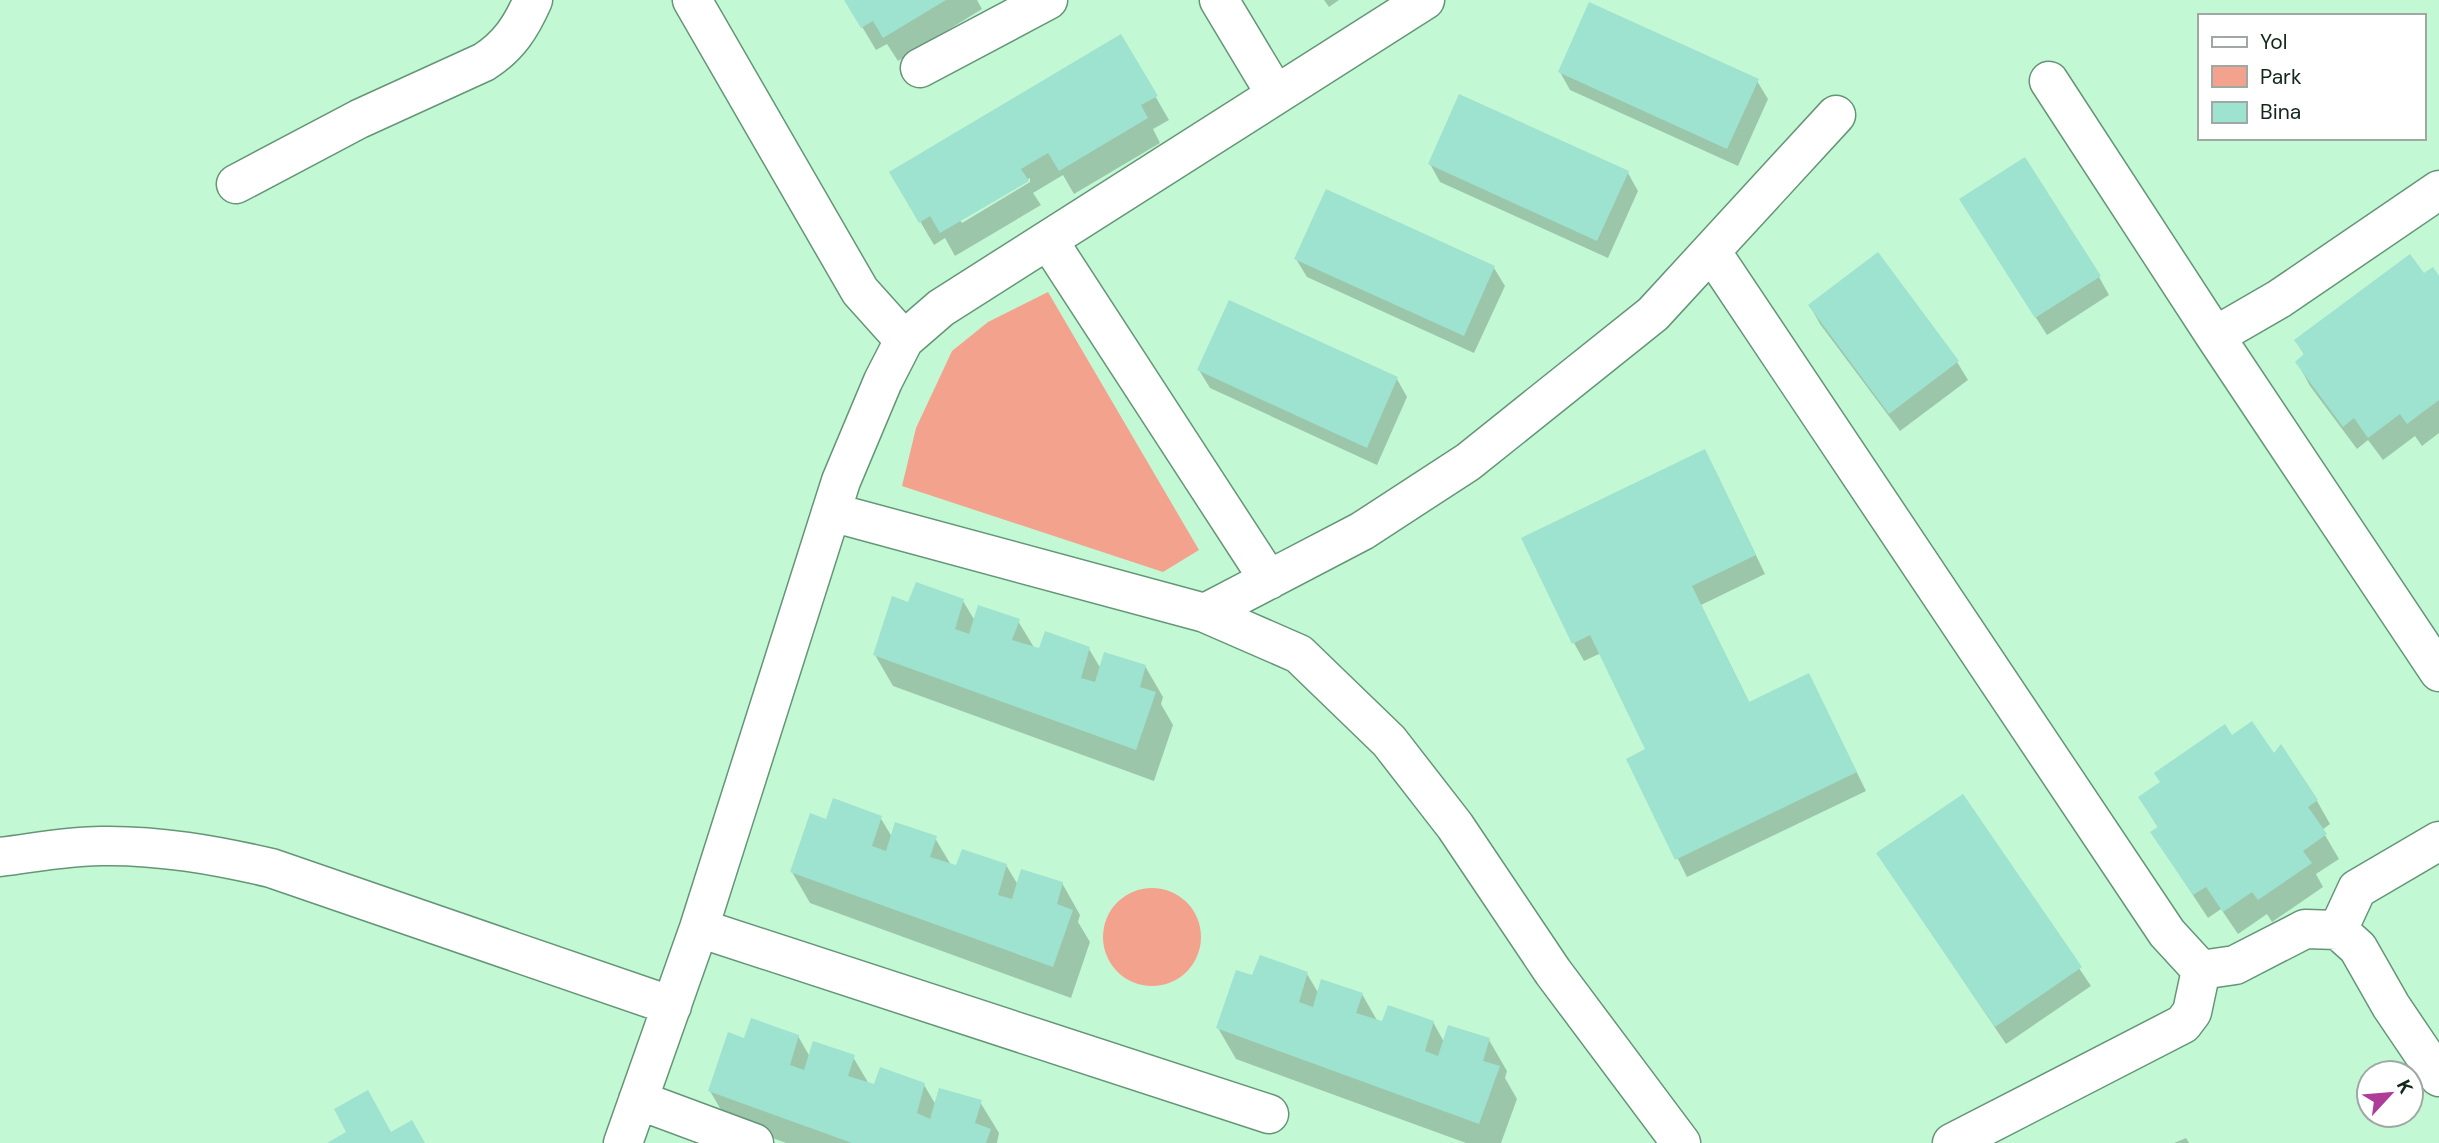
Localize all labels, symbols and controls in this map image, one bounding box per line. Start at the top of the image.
legend [2198,14,2425,140]
text: Yol [2260,28,2288,56]
text: Park [2260,63,2302,91]
text: Bina [2260,98,2301,126]
north arrow [2355,1059,2425,1129]
text: K [2391,1076,2419,1098]

